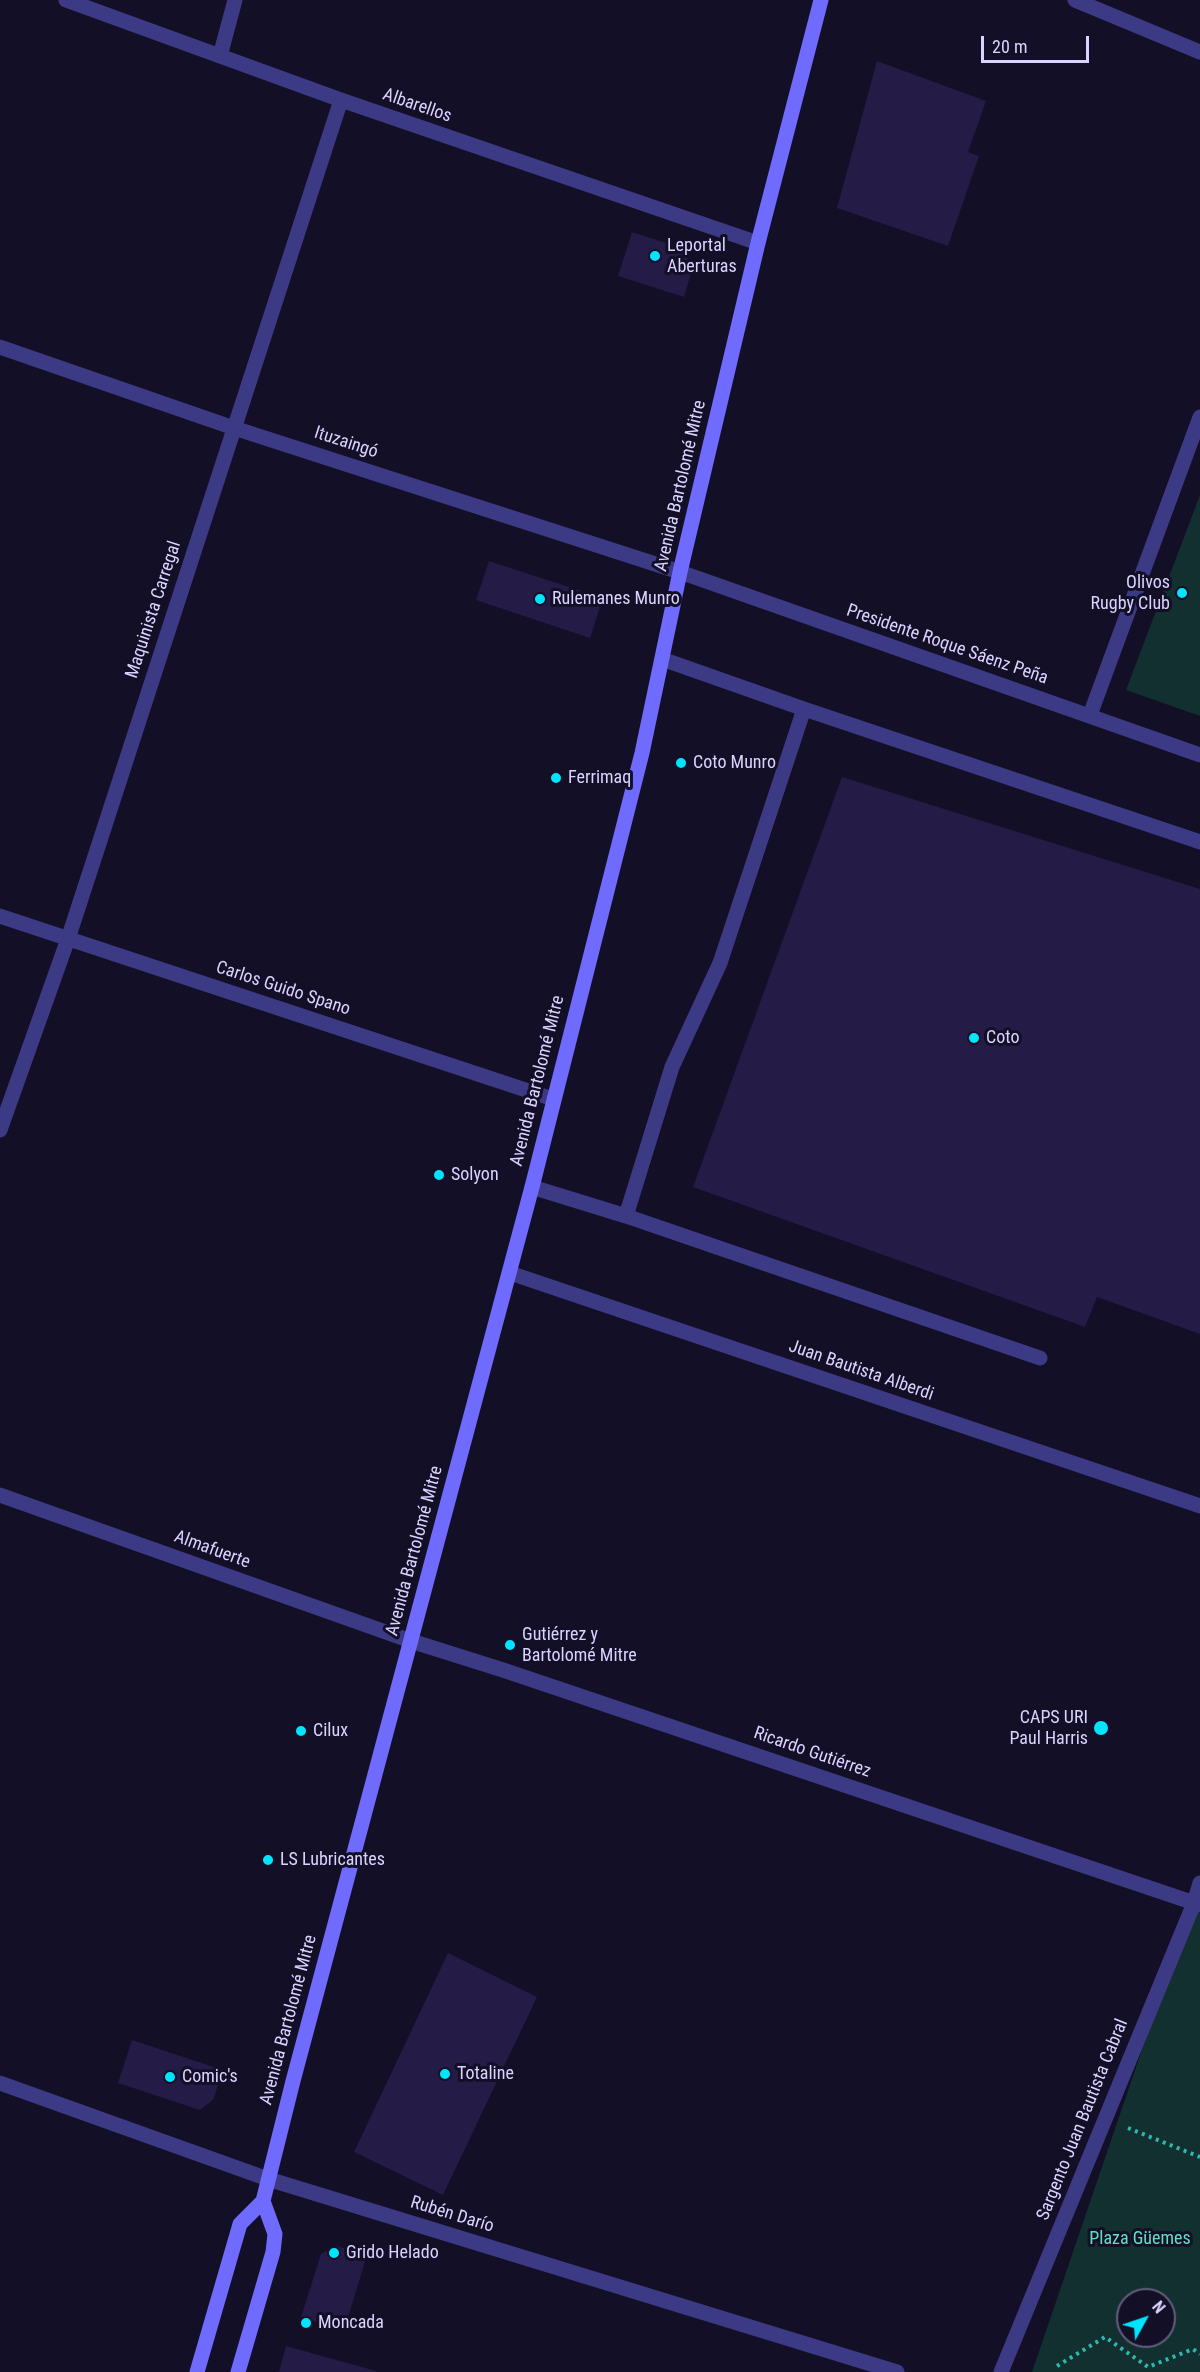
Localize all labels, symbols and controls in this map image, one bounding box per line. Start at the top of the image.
scale bar [984,24,1092,62]
text: 20 m [992,36,1027,57]
street label: Albarellos [380,84,454,128]
place label: Leportal Aberturas [667,235,737,278]
marker: Leportal Aberturas [648,249,662,263]
street label: Avenida Bartolomé Mitre [651,398,711,574]
street label: Ituzaingó [311,423,381,463]
street label: Maquinista Carregal [122,539,186,681]
place label: Olivos Rugby Club [1091,572,1170,614]
marker: Olivos Rugby Club [1175,586,1189,600]
place label: Rulemanes Munro [552,588,680,610]
marker: Rulemanes Munro [533,592,547,606]
street label: Presidente Roque Sáenz Peña [843,600,1051,690]
place label: Coto Munro [693,752,776,774]
marker: Coto Munro [674,756,688,770]
place label: Ferrimaq [568,767,631,789]
marker: Ferrimaq [549,771,563,785]
street label: Carlos Guido Spano [213,957,353,1021]
street label: Avenida Bartolomé Mitre [506,993,570,1169]
place label: Coto [986,1027,1019,1049]
marker: Coto [967,1031,981,1045]
place label: Solyon [451,1164,499,1186]
marker: Solyon [432,1168,446,1182]
street label: Juan Bautista Alberdi [786,1336,936,1406]
street label: Avenida Bartolomé Mitre [382,1464,448,1638]
street label: Almafuerte [171,1526,253,1574]
place label: Gutiérrez y Bartolomé Mitre [522,1624,637,1666]
marker: Gutiérrez y Bartolomé Mitre [503,1638,517,1652]
place label: CAPS URI Paul Harris [1009,1707,1088,1750]
marker: CAPS URI Paul Harris [1092,1719,1110,1737]
place label: Cilux [313,1720,348,1742]
street label: Ricardo Gutiérrez [751,1723,873,1783]
marker: Cilux [294,1724,308,1738]
place label: LS Lubricantes [280,1849,385,1871]
marker: LS Lubricantes [261,1853,275,1867]
street label: Avenida Bartolomé Mitre [256,1933,322,2107]
street label: Sargento Juan Bautista Cabral [1033,2016,1133,2224]
place label: Totaline [457,2063,514,2085]
place label: Comic's [182,2066,238,2088]
marker: Totaline [438,2067,452,2081]
marker: Comic's [163,2070,177,2084]
street label: Rubén Darío [408,2192,496,2238]
park label: Plaza Güemes [1089,2228,1191,2250]
place label: Grido Helado [346,2242,439,2264]
marker: Grido Helado [327,2246,341,2260]
north arrow [1116,2288,1176,2348]
text: N [1148,2298,1169,2317]
place label: Moncada [318,2312,384,2334]
marker: Moncada [299,2316,313,2330]

